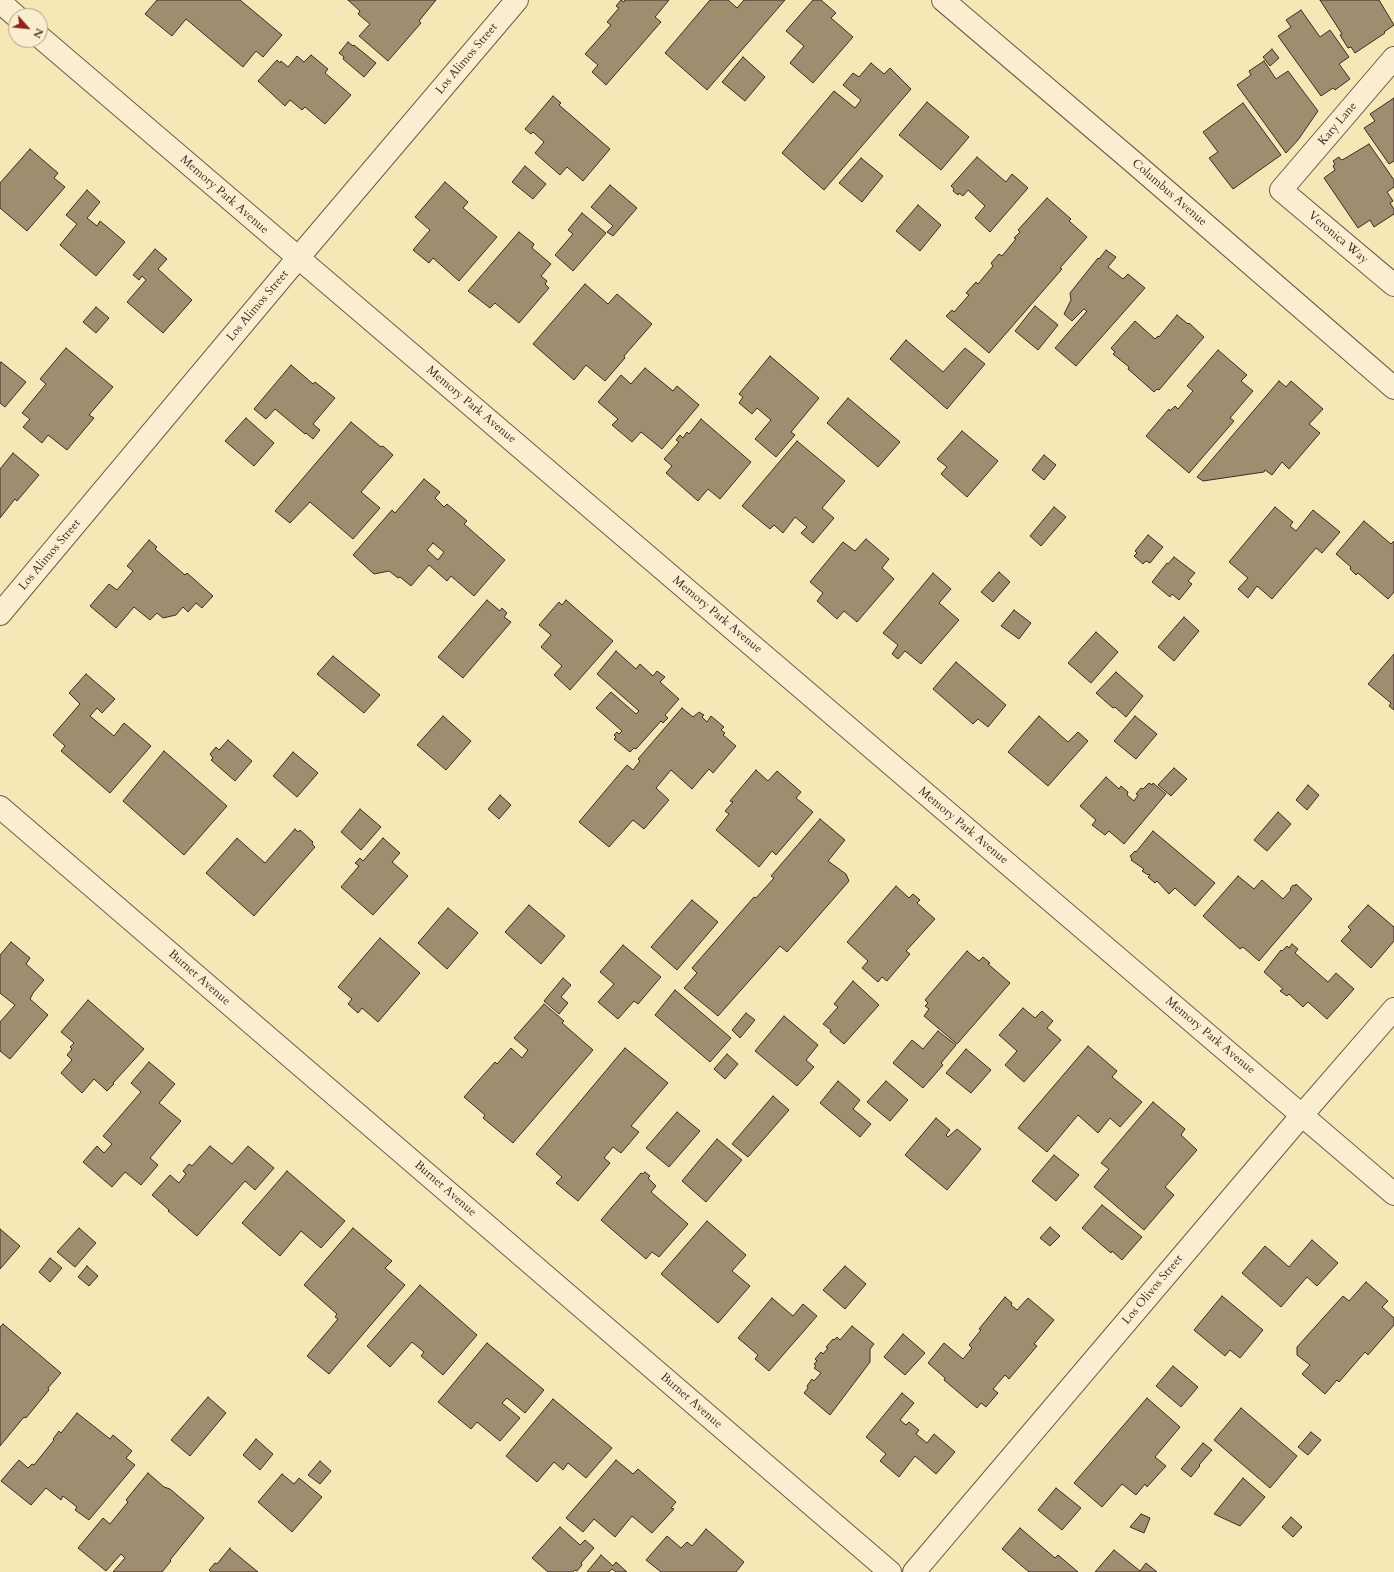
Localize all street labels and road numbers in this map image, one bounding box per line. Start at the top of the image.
street label: Los Alimos Street [433,20,501,98]
street label: Katy Lane [1316,99,1360,149]
street label: Memory Park Avenue [177,153,271,237]
street label: Columbus Avenue [1129,157,1209,229]
street label: Veronica Way [1305,209,1371,267]
street label: Los Alimos Street [224,267,292,345]
street label: Memory Park Avenue [423,363,519,447]
street label: Los Alimos Street [16,516,84,594]
street label: Memory Park Avenue [669,573,765,657]
street label: Memory Park Avenue [915,784,1011,868]
street label: Burnet Avenue [165,947,233,1009]
street label: Memory Park Avenue [1162,994,1258,1078]
street label: Burnet Avenue [411,1158,479,1220]
street label: Los Olivos Street [1120,1252,1186,1328]
street label: Burnet Avenue [657,1370,725,1432]

